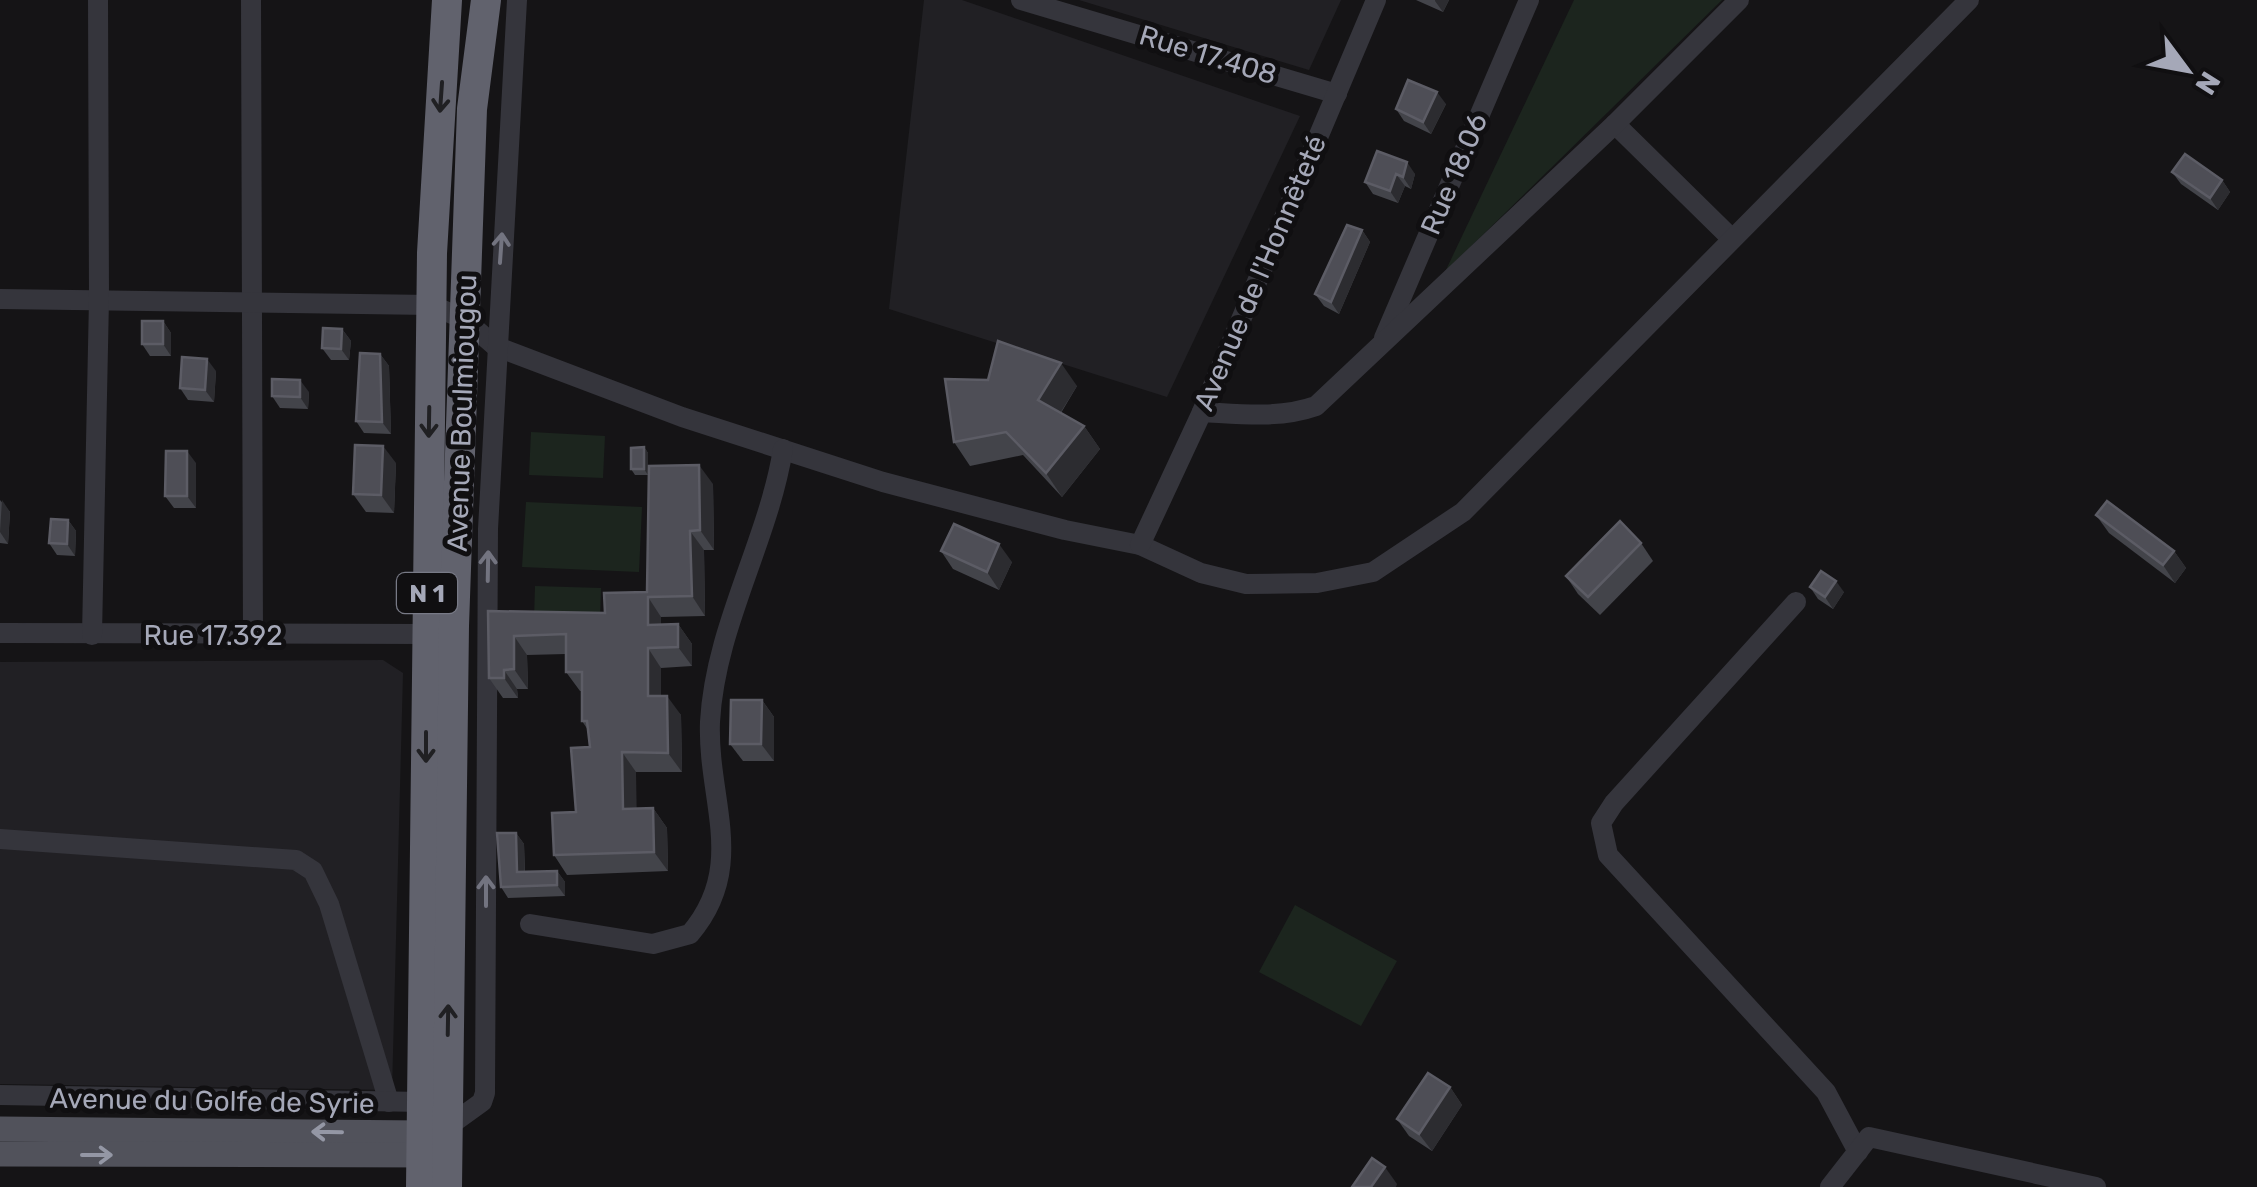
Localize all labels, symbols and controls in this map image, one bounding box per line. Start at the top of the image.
street label: Rue 17.408 [1135,18,1281,92]
north arrow [2137,20,2237,120]
text: N [2188,66,2227,100]
one-way arrow [431,81,450,113]
street label: Rue 18.06 [1414,108,1494,240]
street label: Avenue de l'Honnêteté [1187,130,1333,416]
one-way arrow [492,233,511,265]
street label: Avenue Boulmiougou [441,274,483,552]
one-way arrow [420,405,439,437]
one-way arrow [478,550,497,582]
road number: N 1 [397,573,457,613]
street label: Rue 17.392 [143,619,283,652]
one-way arrow [416,730,436,762]
one-way arrow [476,875,496,908]
one-way arrow [438,1004,457,1036]
street label: Avenue du Golfe de Syrie [49,1082,375,1120]
one-way arrow [311,1122,344,1142]
one-way arrow [80,1146,113,1164]

